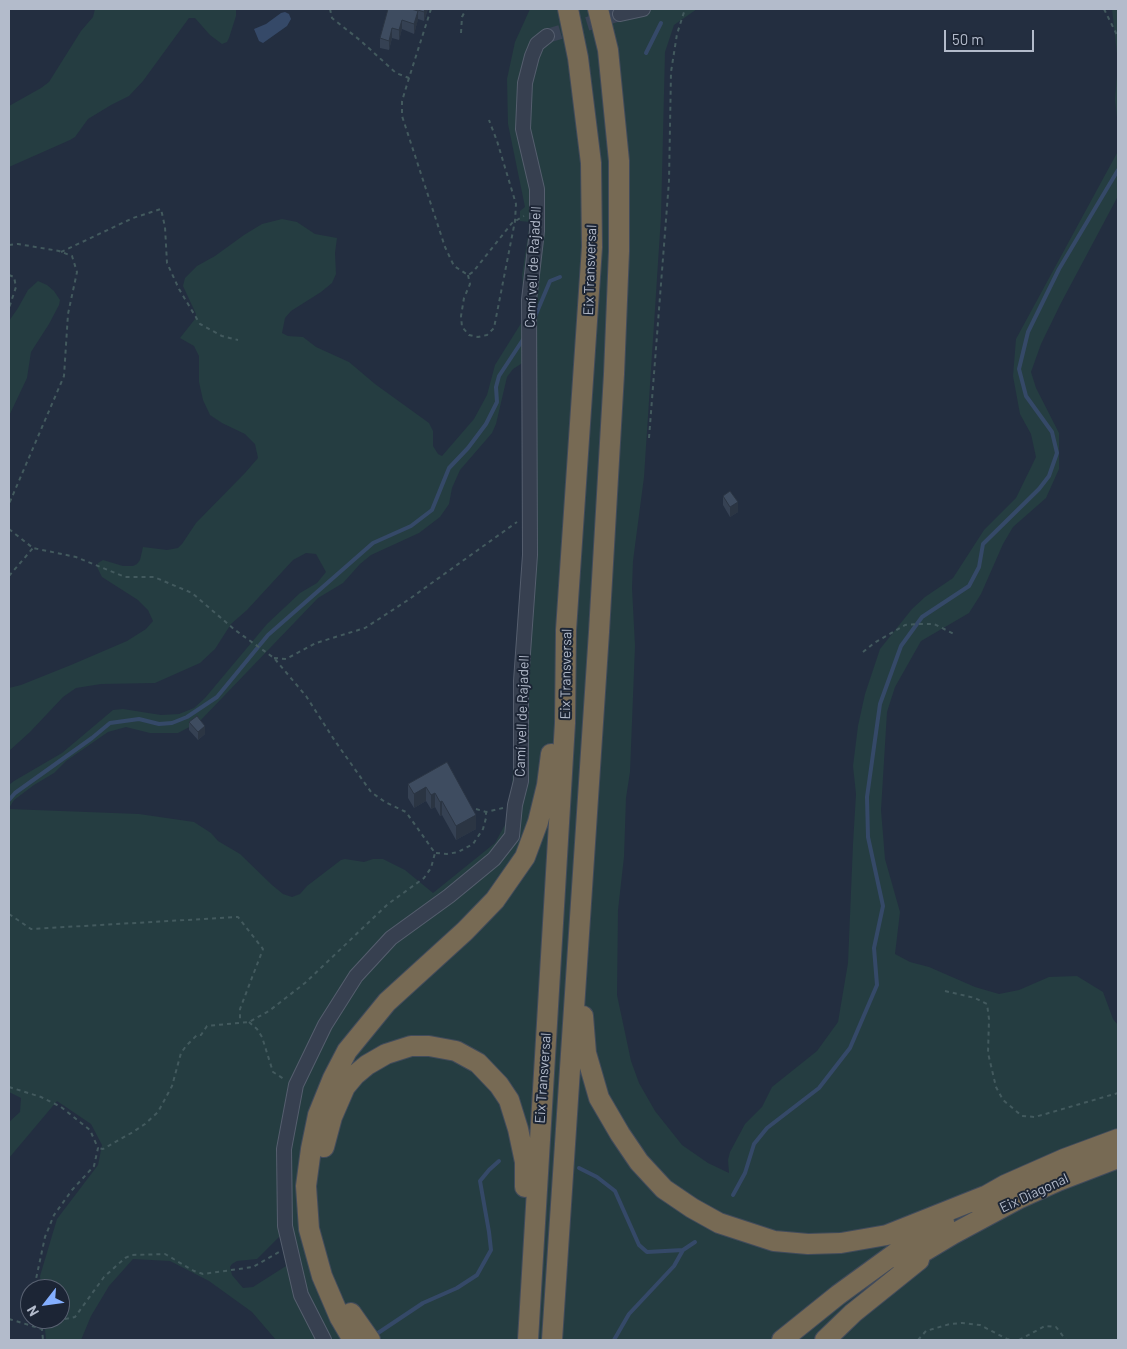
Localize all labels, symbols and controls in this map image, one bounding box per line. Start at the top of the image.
scale bar [947,20,1037,52]
text: 50 m [952,30,984,48]
street label: Camí vell de Rajadell [521,206,545,328]
street label: Eix Transversal [580,224,600,316]
street label: Eix Transversal [557,628,575,720]
street label: Camí vell de Rajadell [511,655,533,777]
street label: Eix Transversal [531,1032,555,1124]
street label: Eix Diagonal [997,1170,1071,1216]
north arrow [20,1279,70,1329]
text: N [23,1303,42,1320]

